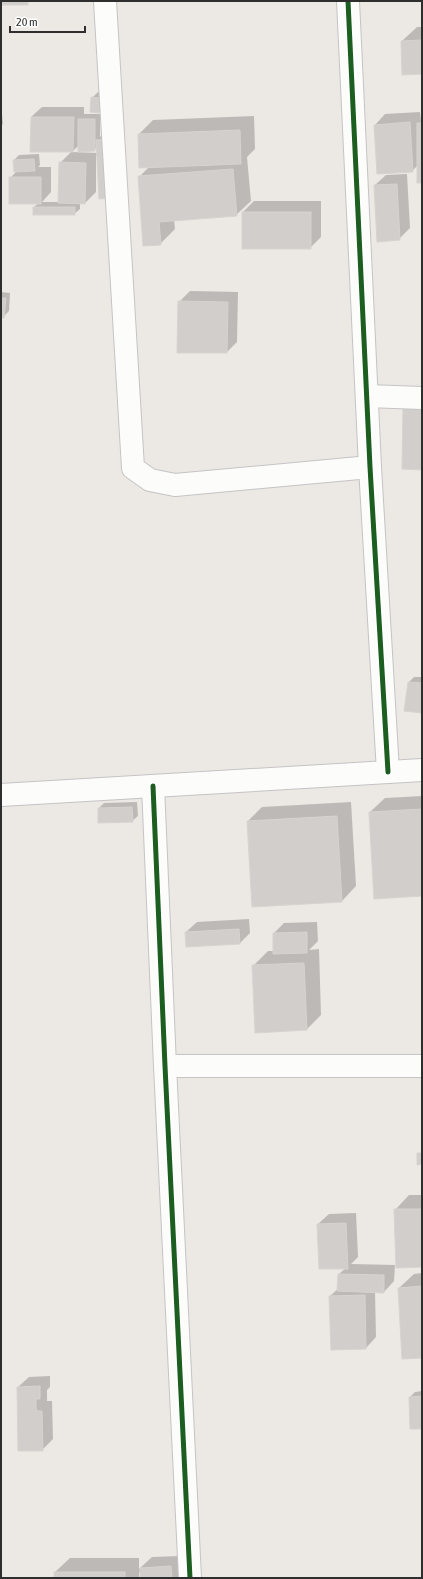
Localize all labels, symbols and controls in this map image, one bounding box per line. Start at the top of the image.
scale bar [10,8,85,34]
text: 20 m [16,15,38,29]

